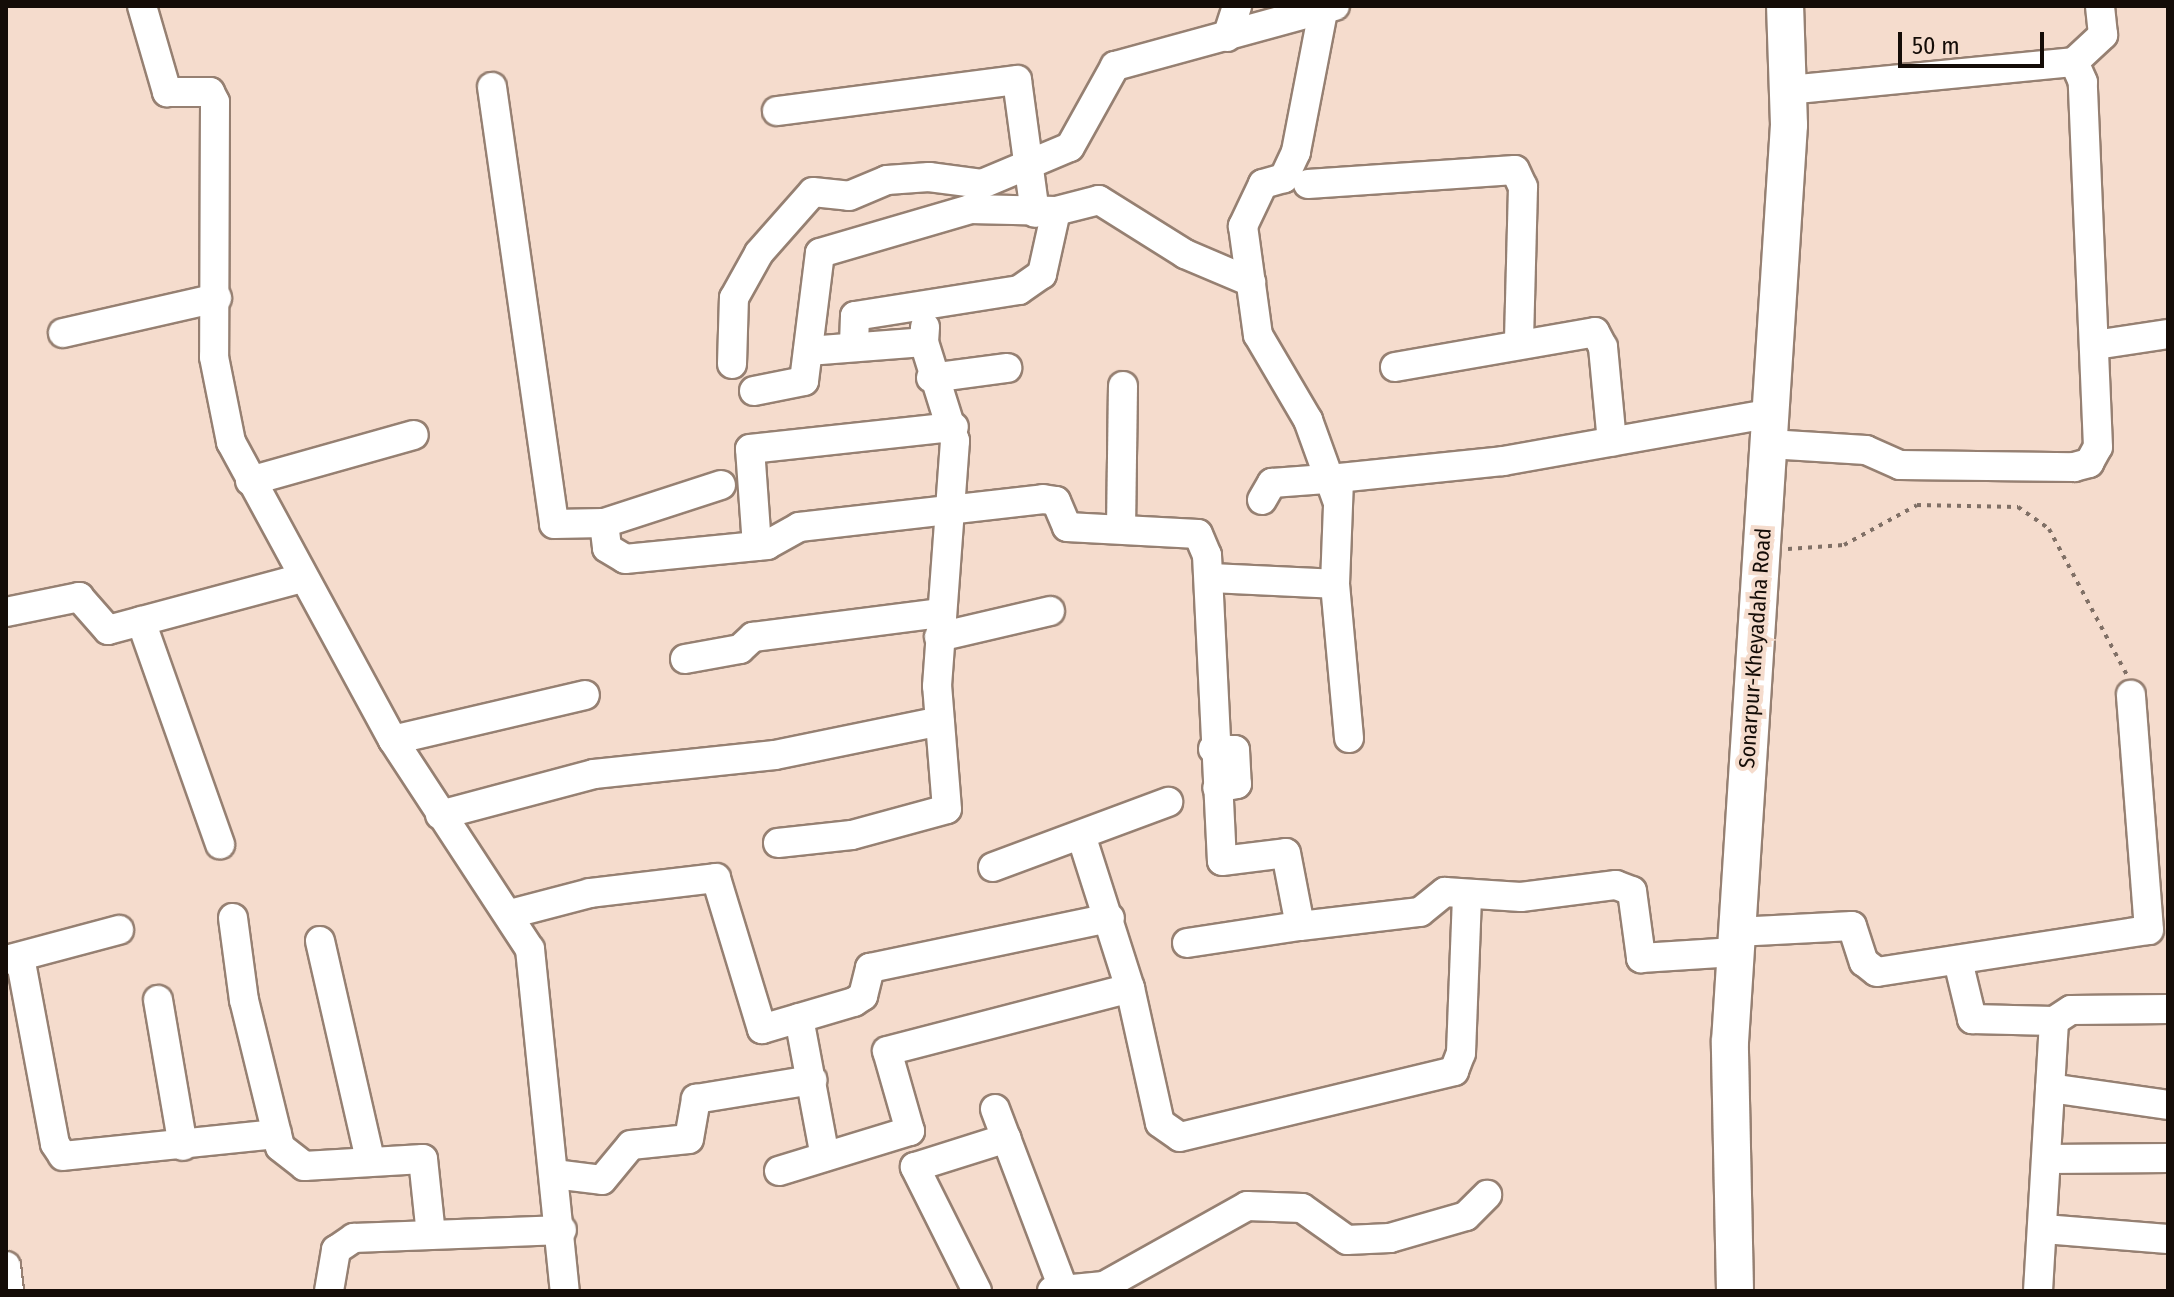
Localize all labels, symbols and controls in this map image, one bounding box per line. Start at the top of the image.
scale bar [1902,16,2048,66]
text: 50 m [1912,32,1960,60]
street label: Sonarpur-Kheyadaha Road [1733,527,1777,769]

